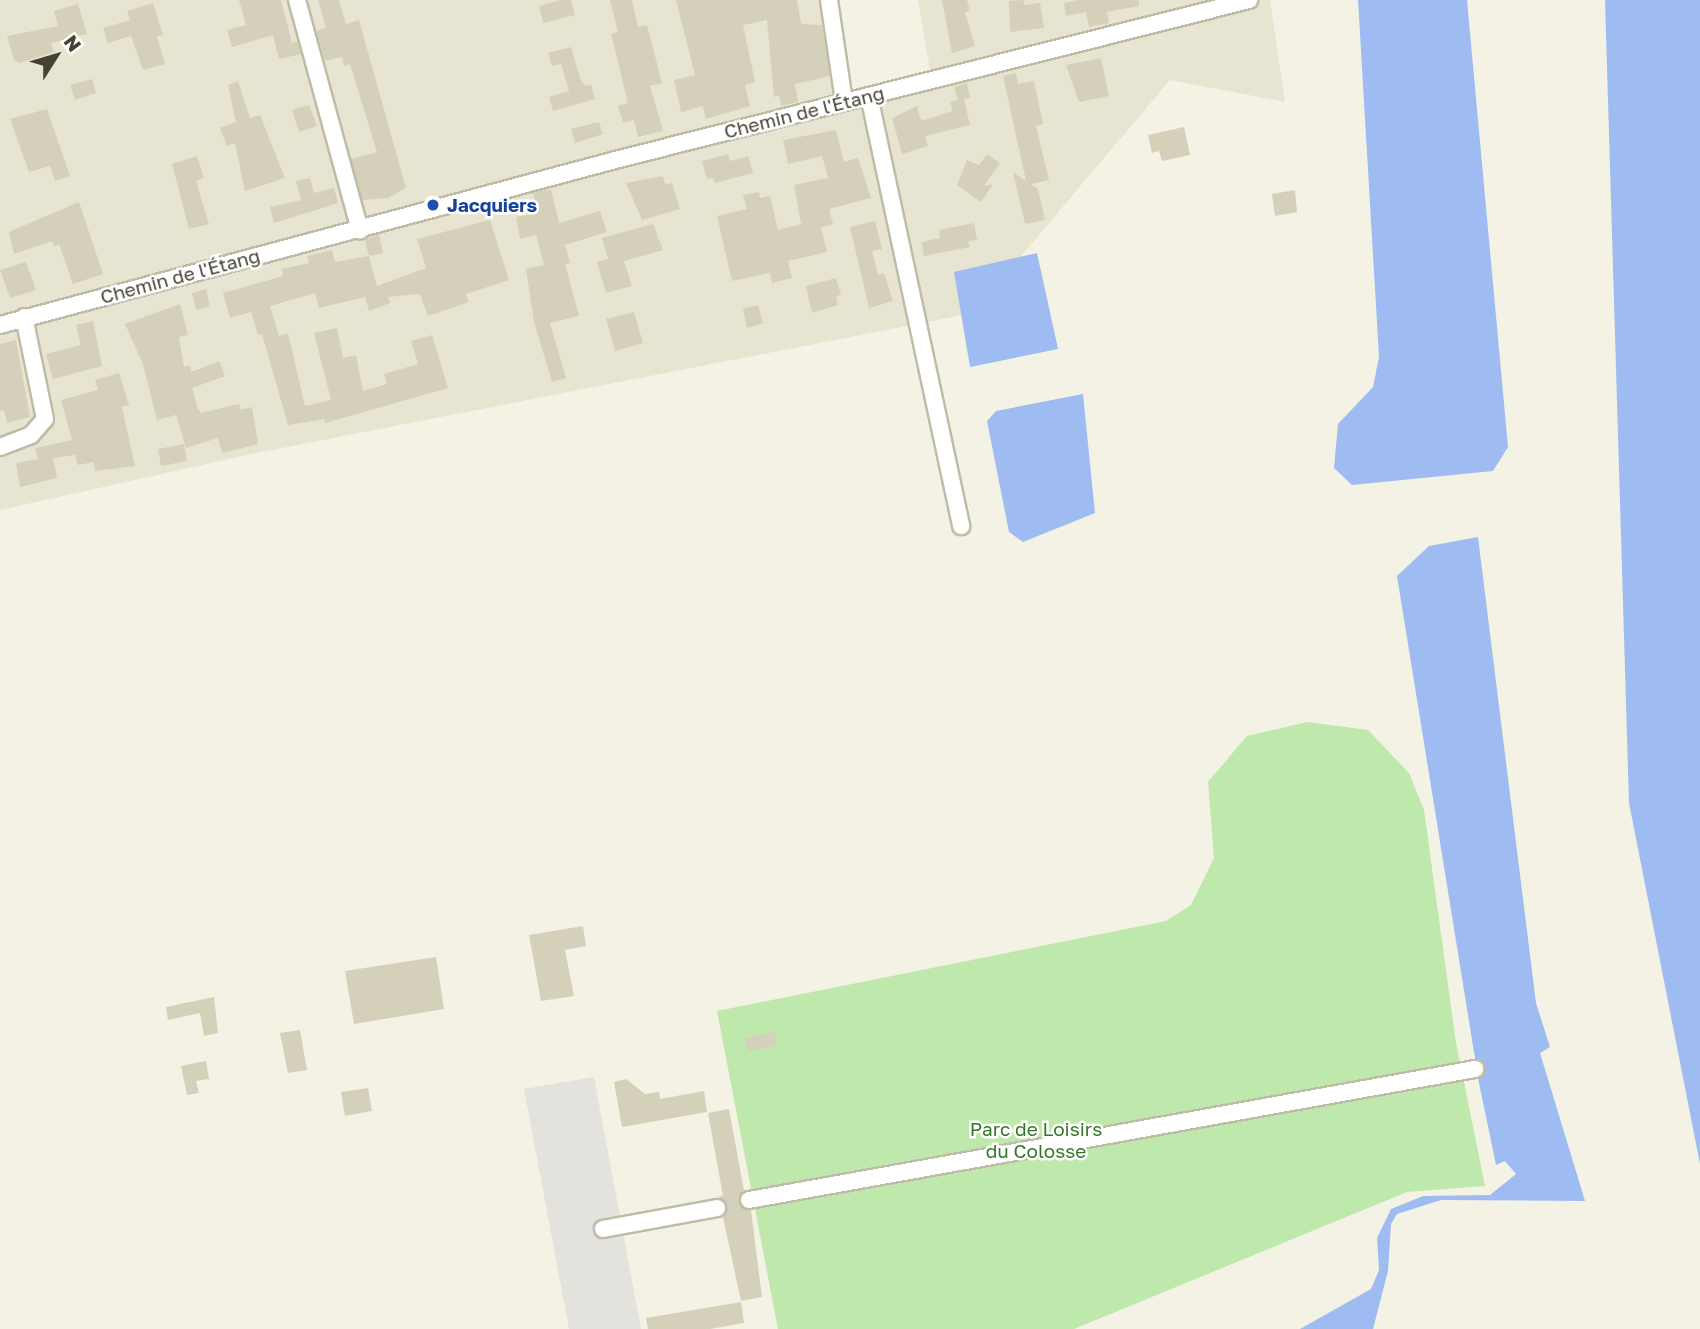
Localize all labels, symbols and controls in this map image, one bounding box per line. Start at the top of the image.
north arrow [21,21,91,91]
text: N [60,30,87,56]
street label: Chemin de l'Étang [722,81,886,143]
place label: Jacquiers [447,194,537,216]
marker: Jacquiers [425,197,441,213]
street label: Chemin de l'Étang [98,244,262,308]
park label: Parc de Loisirs du Colosse [970,1118,1102,1162]

